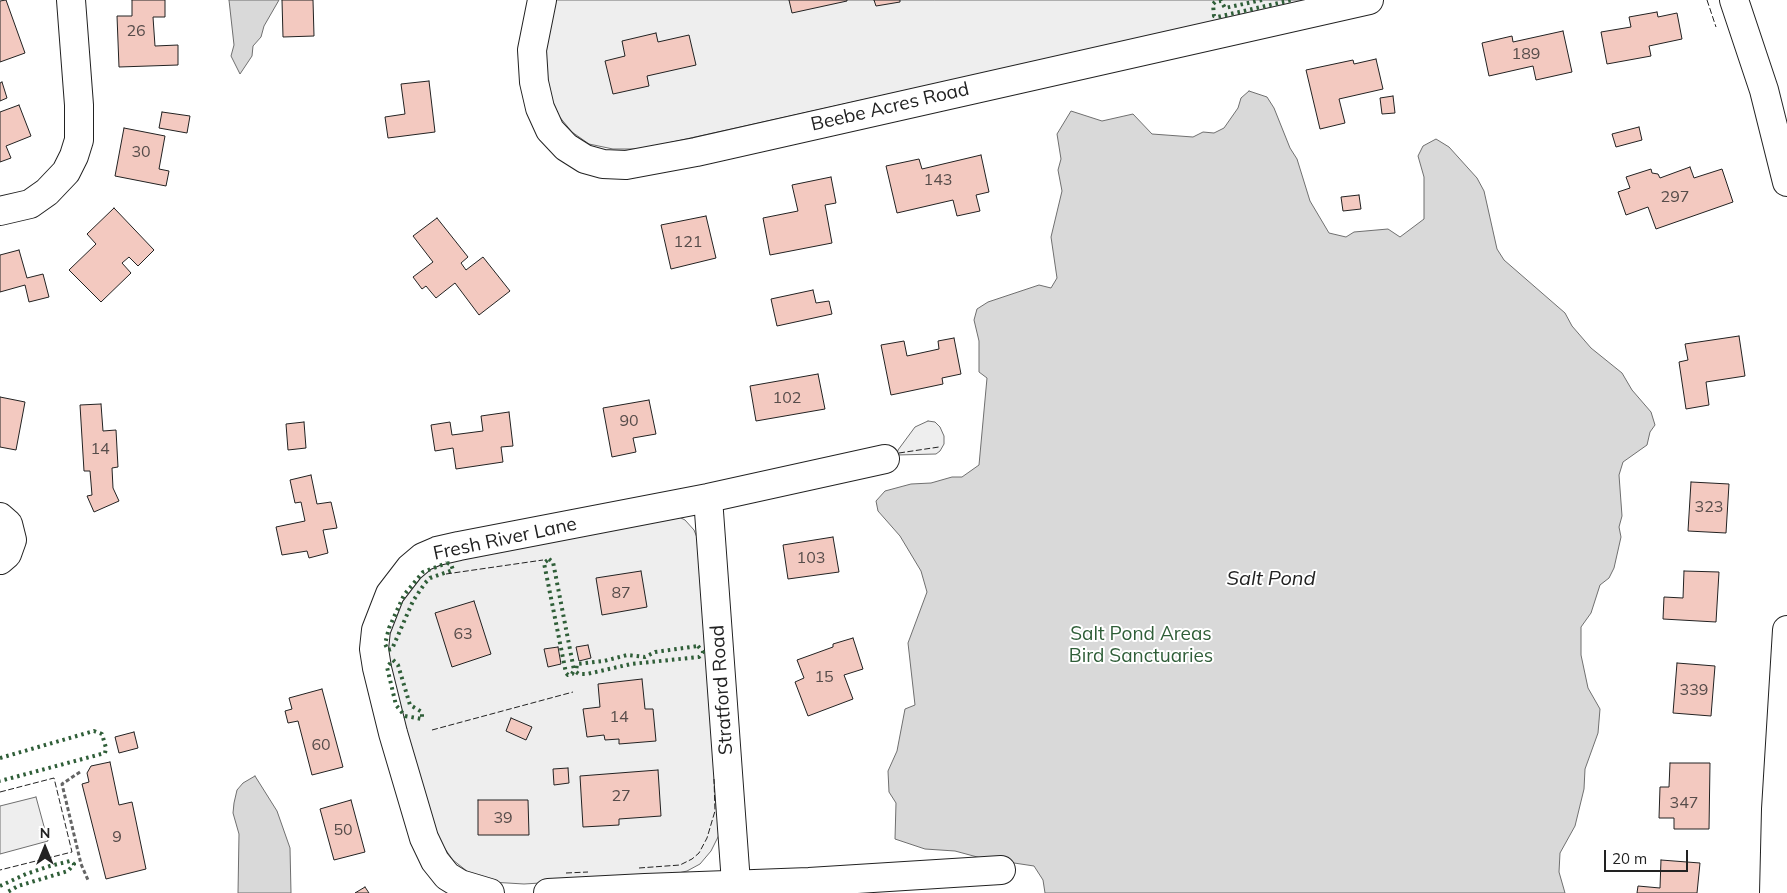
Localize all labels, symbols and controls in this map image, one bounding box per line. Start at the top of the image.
house number: 26 [126,21,146,41]
house number: 189 [1512,44,1540,64]
street label: Beebe Acres Road [809,78,971,136]
house number: 30 [131,142,151,162]
house number: 143 [924,170,952,190]
house number: 297 [1661,187,1689,207]
house number: 121 [674,232,702,252]
house number: 102 [773,388,801,408]
house number: 90 [619,411,639,431]
house number: 14 [90,439,110,459]
house number: 323 [1695,497,1723,517]
street label: Fresh River Lane [431,513,579,565]
house number: 103 [797,548,825,568]
water label: Salt Pond [1226,567,1316,591]
house number: 87 [611,583,631,603]
park label: Salt Pond Areas Bird Sanctuaries [1069,623,1213,667]
house number: 63 [453,624,473,644]
street label: Stratford Road [706,624,738,756]
house number: 15 [814,667,834,687]
house number: 339 [1680,680,1708,700]
house number: 14 [609,707,629,727]
house number: 60 [311,735,331,755]
house number: 27 [611,786,631,806]
house number: 347 [1670,793,1698,813]
house number: 39 [493,808,513,828]
house number: 50 [333,820,353,840]
north arrow [20,823,70,873]
text: N [40,824,50,842]
house number: 9 [112,827,122,847]
scale bar [1607,840,1691,872]
text: 20 m [1612,849,1647,868]

